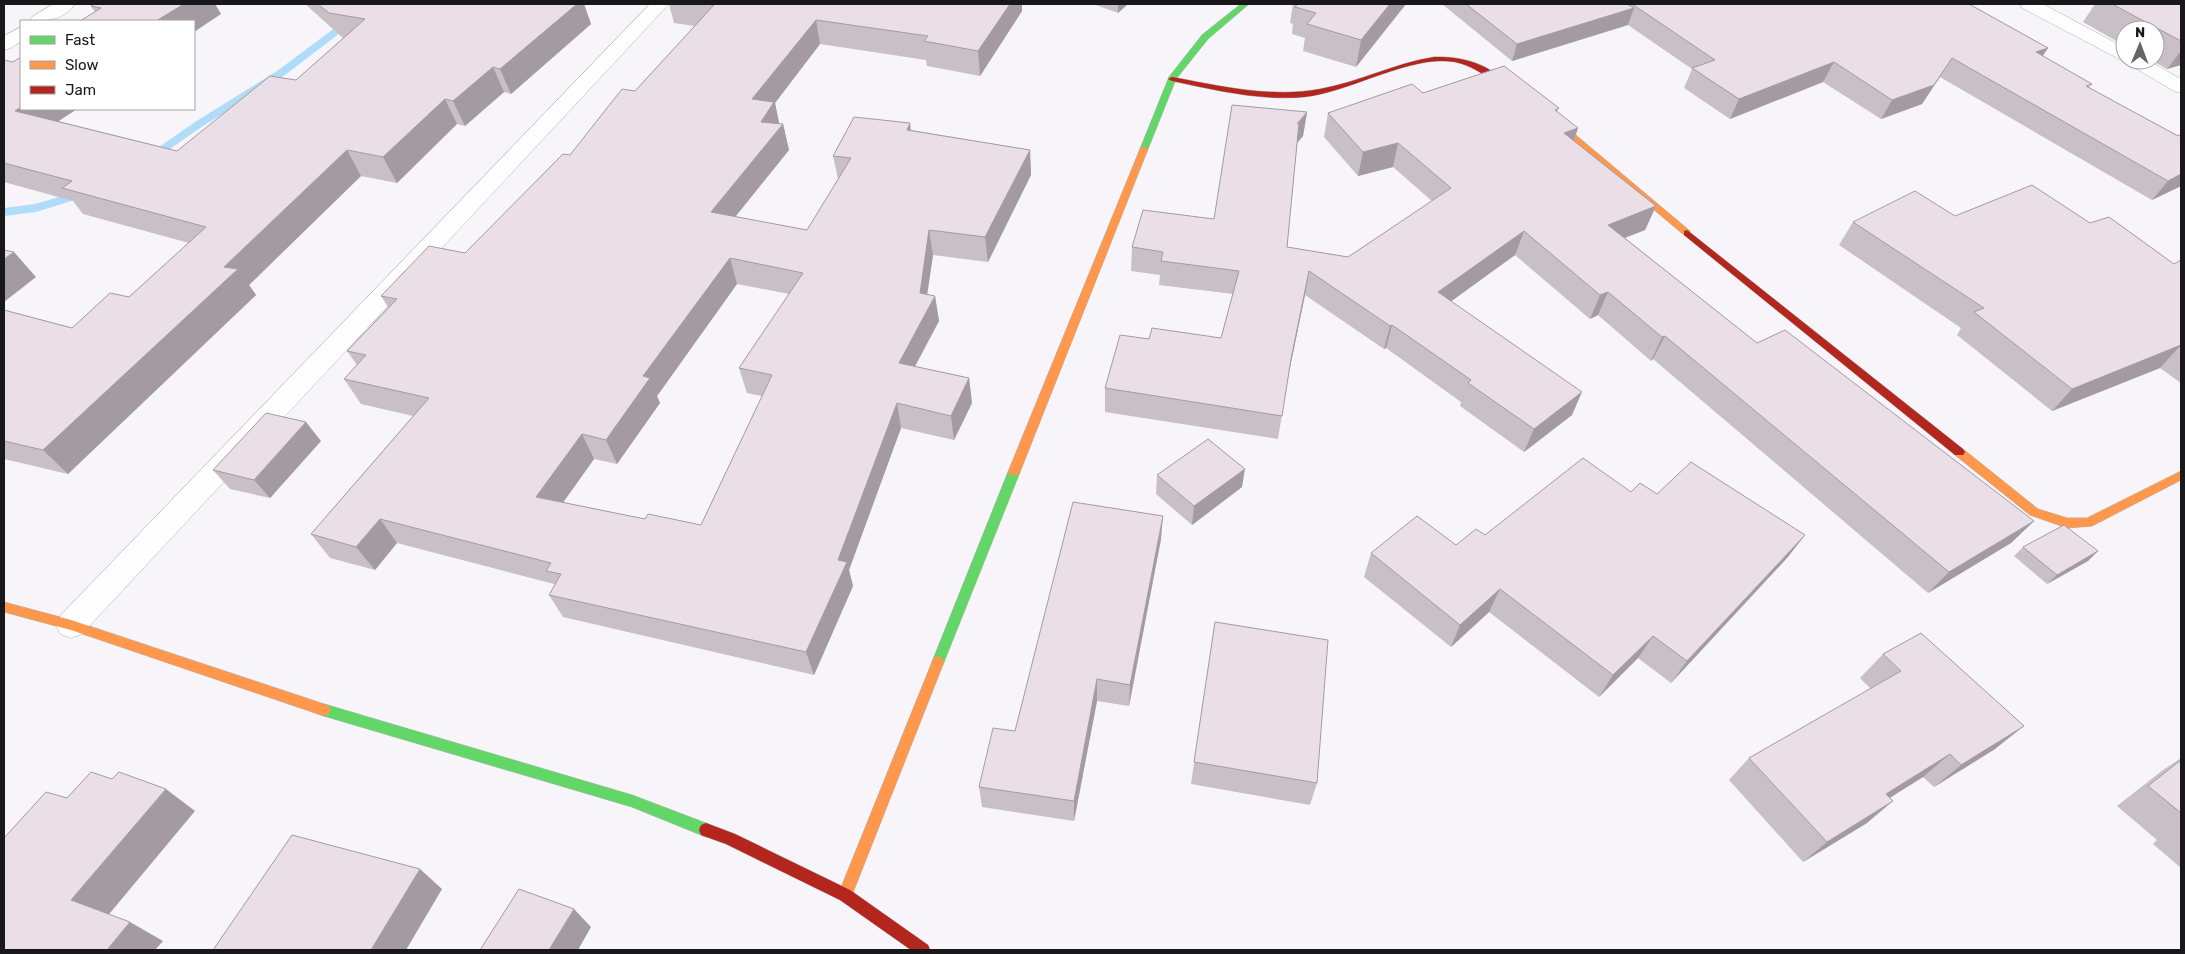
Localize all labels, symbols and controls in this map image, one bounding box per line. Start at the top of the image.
legend [20,20,195,110]
north arrow [2115,20,2165,70]
text: N [2135,24,2145,41]
text: Fast [65,31,95,49]
text: Slow [65,56,98,74]
text: Jam [65,81,96,99]

